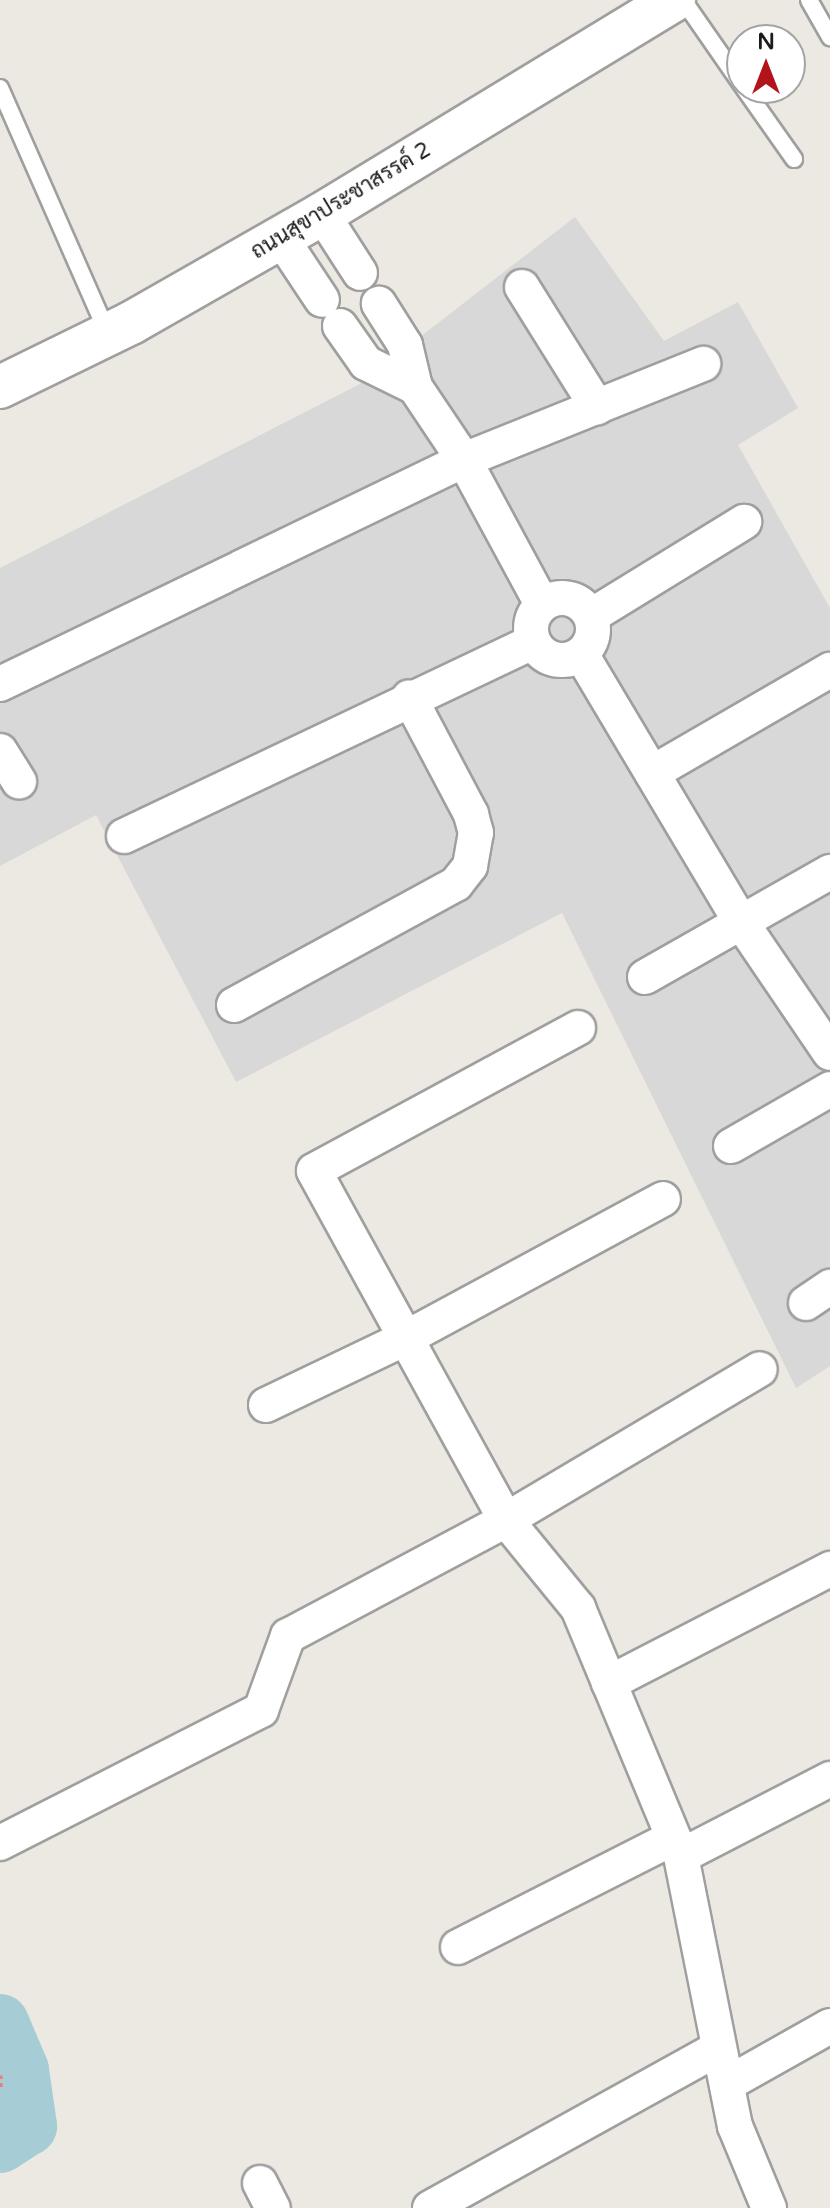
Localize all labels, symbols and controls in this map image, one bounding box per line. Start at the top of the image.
north arrow [726,24,806,104]
text: N [757,29,775,55]
street label: ถนนสุขาประชาสรรค์ 2 [246,137,436,265]

